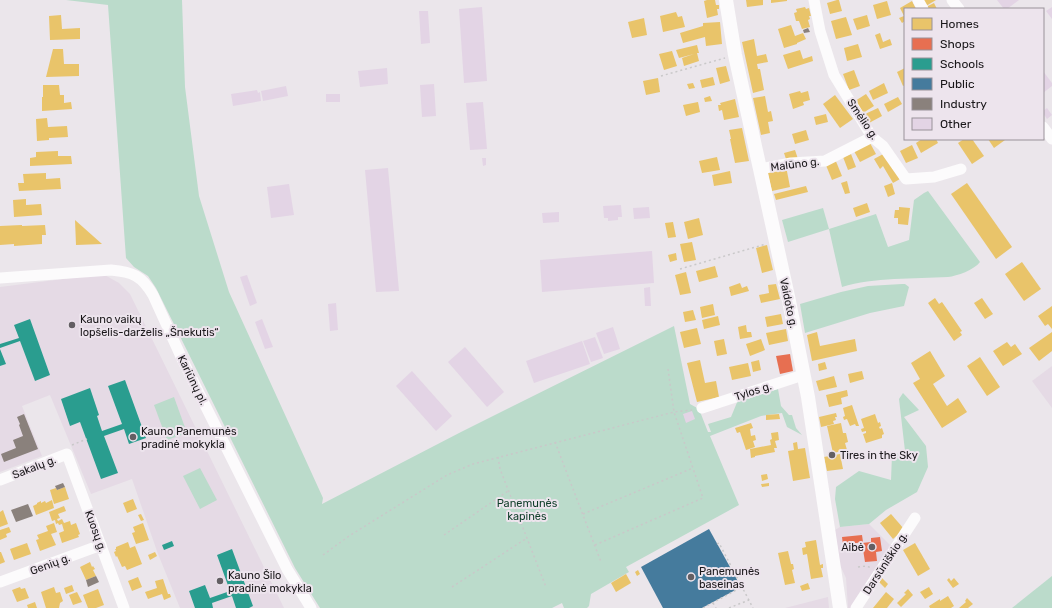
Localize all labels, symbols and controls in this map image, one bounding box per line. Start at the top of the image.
legend [904,8,1044,140]
text: Homes [940,17,979,31]
text: Shops [940,37,975,51]
text: Schools [940,57,984,71]
text: Public [940,77,975,91]
street label: Smėlio g. [844,96,881,142]
text: Industry [940,97,987,111]
text: Other [940,117,972,131]
street label: Malūno g. [770,155,820,174]
street label: Vaidoto g. [777,277,800,330]
place label: Kauno vaikų lopšelis-darželis „Šnekutis“ [80,313,219,339]
marker: Kauno vaikų lopšelis-darželis „Šnekutis“ [67,320,77,330]
street label: Kariūnų pl. [175,353,210,408]
street label: Tylos g. [733,379,774,404]
place label: Kauno Panemunės pradinė mokykla [141,425,237,451]
marker: Kauno Panemunės pradinė mokykla [128,432,138,442]
place label: Tires in the Sky [840,449,918,462]
marker: Tires in the Sky [827,450,837,460]
street label: Sakalų g. [10,453,58,482]
park label: Panemunės kapinės [497,497,558,523]
street label: Kuosų g. [82,508,109,554]
street label: Darsūniškio g. [860,529,911,597]
place label: Aibė [841,541,864,554]
marker: Aibė [867,542,877,552]
street label: Genių g. [28,551,72,578]
place label: Panemunės baseinas [699,565,760,591]
place label: Kauno Šilo pradinė mokykla [228,569,312,595]
marker: Panemunės baseinas [686,572,696,582]
marker: Kauno Šilo pradinė mokykla [215,576,225,586]

